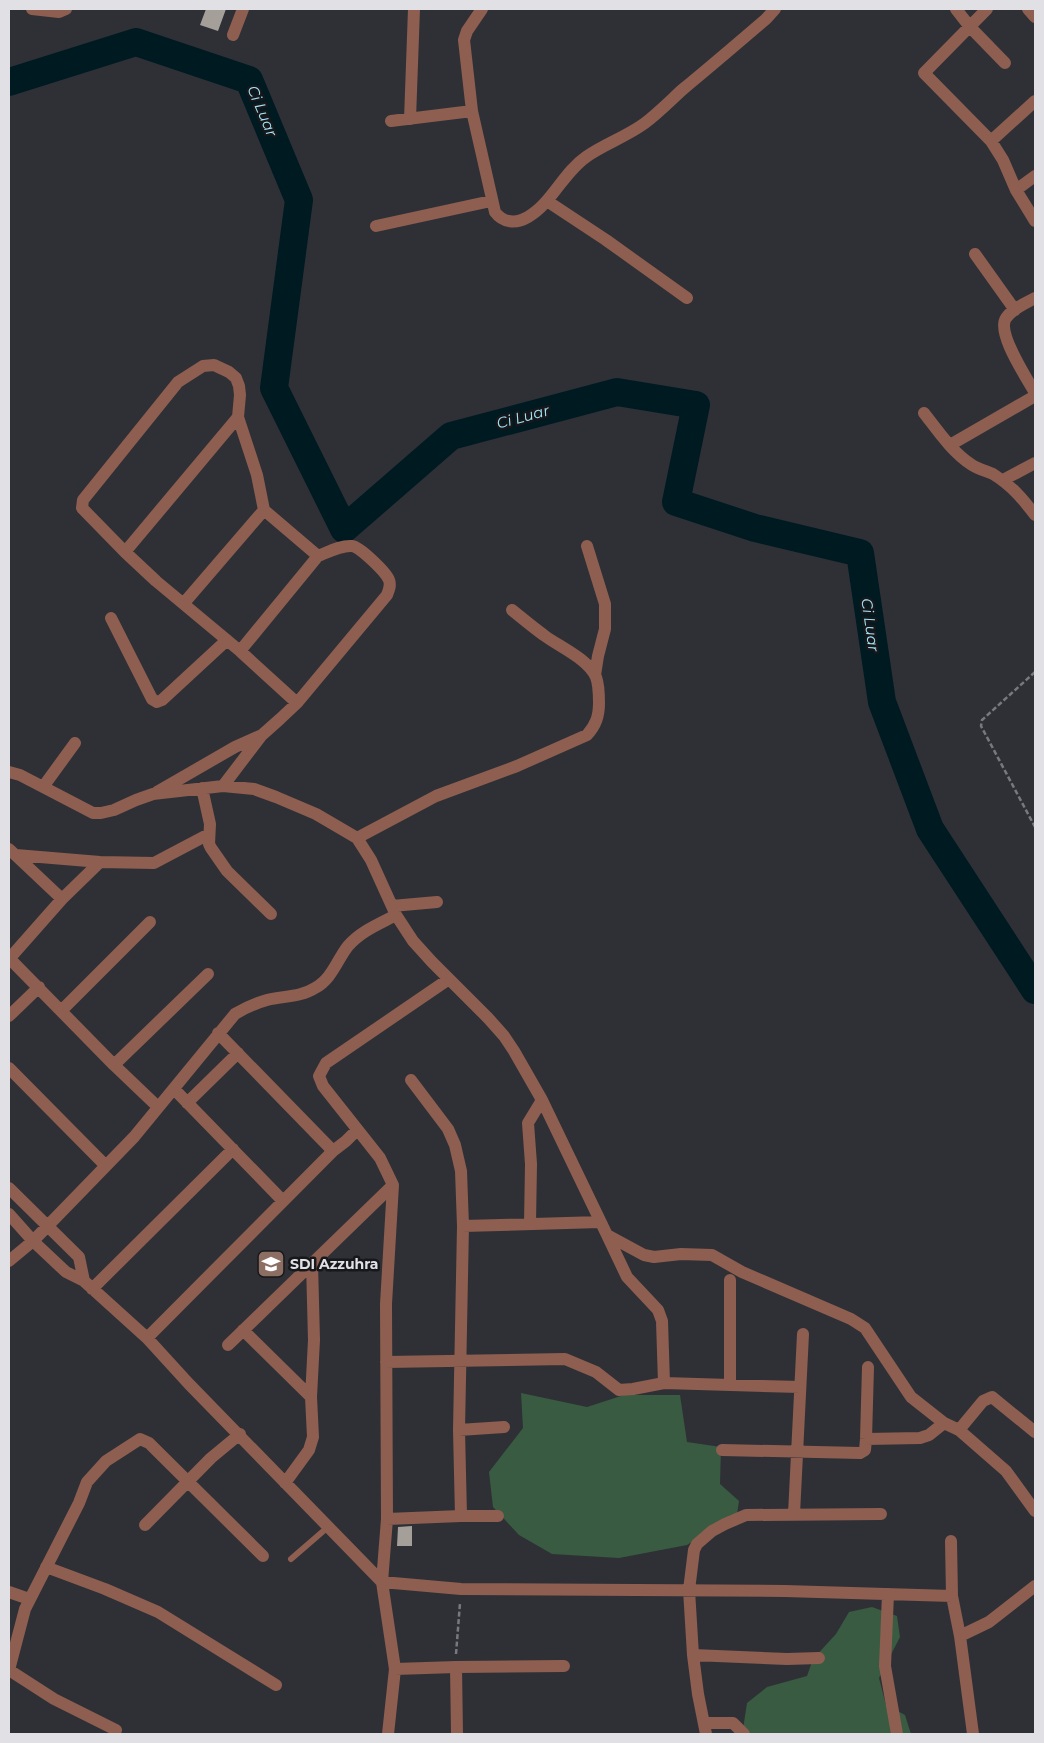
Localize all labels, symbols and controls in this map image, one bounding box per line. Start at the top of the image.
water label: Ci Luar [243,82,282,140]
water label: Ci Luar [494,400,552,433]
water label: Ci Luar [857,597,884,654]
school or university icon: SDI Azzuhra [256,1249,286,1279]
place label: SDI Azzuhra [290,1255,378,1273]

